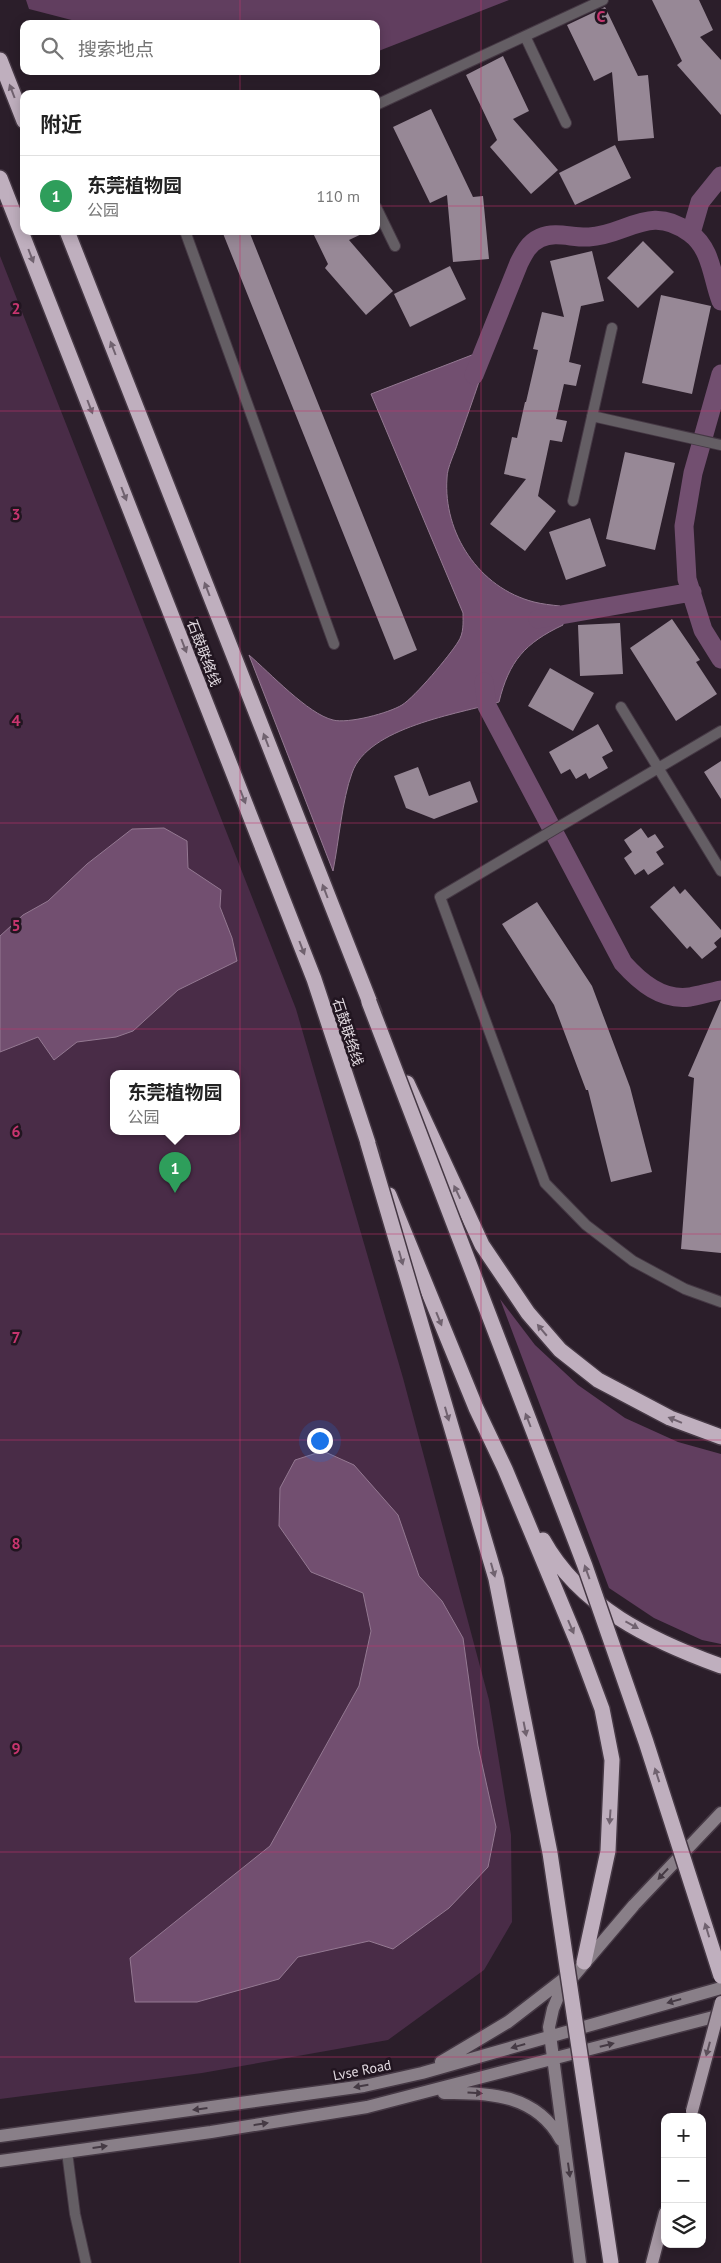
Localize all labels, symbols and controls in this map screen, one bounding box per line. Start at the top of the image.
text: C [597,6,606,26]
search box [20,20,380,75]
icon: search [38,34,66,62]
text: 搜索地点 [78,37,154,61]
one-way arrow [8,83,16,98]
text: 附近 [40,111,82,138]
text: 东莞植物园 [87,173,182,197]
text: 1 [51,186,61,206]
text: 110 m [317,186,360,206]
text: 公园 [87,200,119,220]
one-way arrow [27,249,35,263]
text: 2 [11,298,21,318]
one-way arrow [108,340,116,355]
one-way arrow [86,400,94,415]
one-way arrow [121,487,129,501]
text: 3 [11,504,21,524]
one-way arrow [203,581,210,596]
street label: 石鼓联络线 [183,617,225,689]
one-way arrow [181,638,188,653]
text: 4 [11,710,21,730]
one-way arrow [262,732,270,747]
one-way arrow [239,790,247,805]
one-way arrow [321,884,329,898]
text: 5 [11,915,21,935]
one-way arrow [299,941,306,956]
street label: 石鼓联络线 [329,996,367,1068]
popup [110,1070,240,1135]
text: 东莞植物园 [127,1080,223,1104]
text: 公园 [127,1107,160,1127]
text: 6 [11,1121,21,1141]
pin: 1 [159,1152,191,1193]
one-way arrow [453,1185,461,1199]
one-way arrow [398,1250,406,1265]
one-way arrow [436,1311,444,1326]
one-way arrow [537,1323,548,1336]
text: 7 [11,1327,21,1347]
one-way arrow [444,1406,452,1421]
one-way arrow [524,1412,532,1427]
one-way arrow [668,1415,683,1423]
your location [307,1428,333,1454]
text: 8 [11,1533,21,1553]
one-way arrow [490,1562,498,1577]
one-way arrow [583,1564,590,1579]
one-way arrow [567,1619,575,1634]
one-way arrow [625,1621,638,1630]
one-way arrow [522,1721,530,1737]
text: 9 [11,1738,21,1758]
one-way arrow [653,1767,661,1782]
one-way arrow [606,1809,614,1825]
one-way arrow [657,1867,669,1879]
one-way arrow [702,1922,710,1937]
one-way arrow [666,1997,682,2005]
one-way arrow [599,2041,614,2049]
one-way arrow [704,2042,712,2057]
one-way arrow [510,2043,525,2051]
street label: Lvse Road [331,2056,393,2084]
one-way arrow [352,2083,368,2091]
one-way arrow [467,2089,483,2097]
one-way arrow [191,2105,207,2113]
map controls [661,2113,706,2248]
button: + [661,2113,706,2158]
one-way arrow [253,2120,269,2128]
one-way arrow [93,2143,109,2151]
button: − [661,2158,706,2203]
one-way arrow [565,2163,573,2179]
button: layers [661,2203,706,2248]

